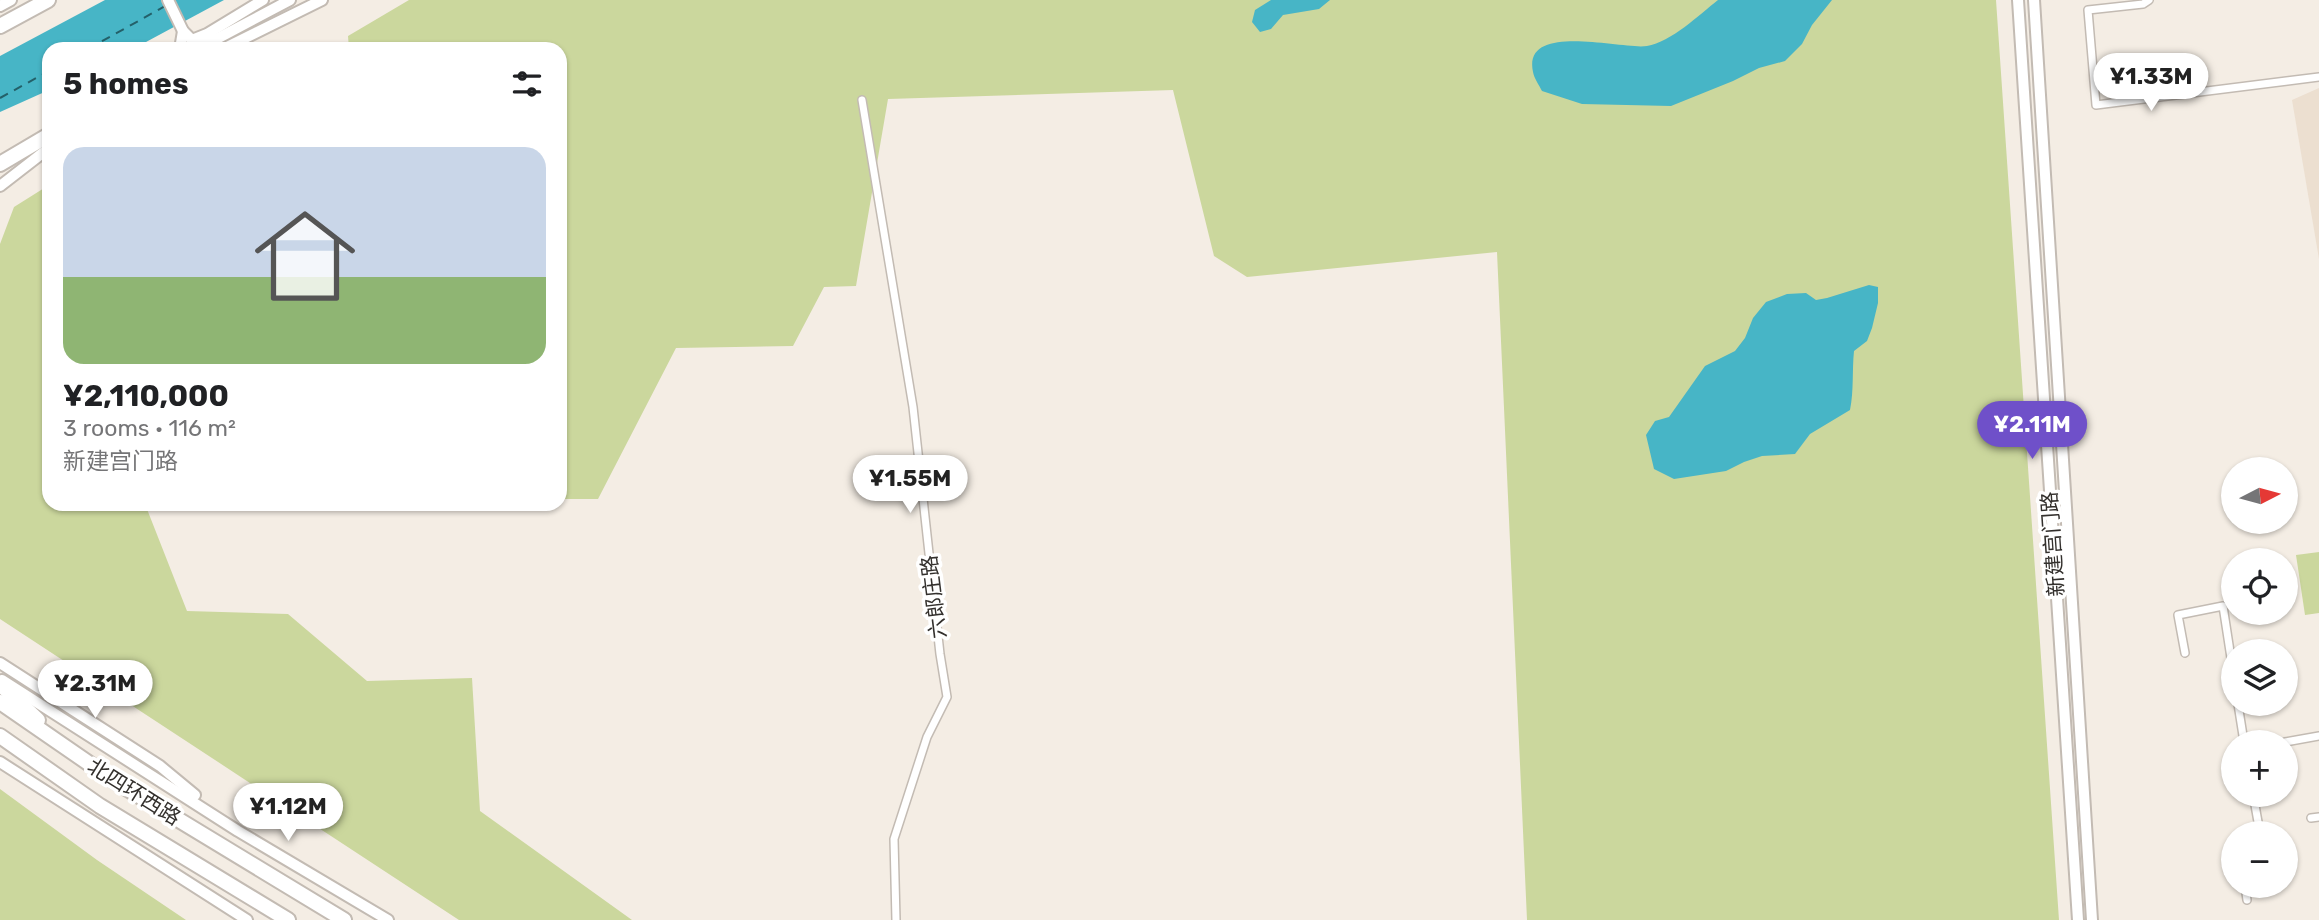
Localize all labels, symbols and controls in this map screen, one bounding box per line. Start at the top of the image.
pin: ¥1.33M [2094,54,2208,113]
text: ¥1.33M [2109,62,2193,90]
icon: filters [508,65,546,103]
text: 5 homes [63,66,189,102]
icon: home [242,193,368,319]
text: ¥2,110,000 [63,378,229,414]
pin: ¥2.11M [1975,402,2089,461]
text: ¥2.11M [1993,410,2071,438]
text: 3 rooms · 116 m² [63,414,236,442]
text: 新建宫门路 [63,447,178,475]
pin: ¥1.55M [853,456,967,515]
north arrow [2221,457,2298,534]
map controls [2221,457,2298,898]
text: ¥1.55M [869,464,951,492]
street label: 新建宫门路 [2036,491,2069,597]
button: locate [2221,548,2298,625]
street label: 六郎庄路 [916,554,951,640]
button: layers [2221,639,2298,716]
pin: ¥2.31M [38,660,152,720]
text: ¥2.31M [54,669,136,697]
button: + [2221,730,2298,807]
street label: 北四环西路 [83,753,185,830]
pin: ¥1.12M [231,784,345,843]
text: ¥1.12M [249,792,327,820]
button: − [2221,821,2298,898]

